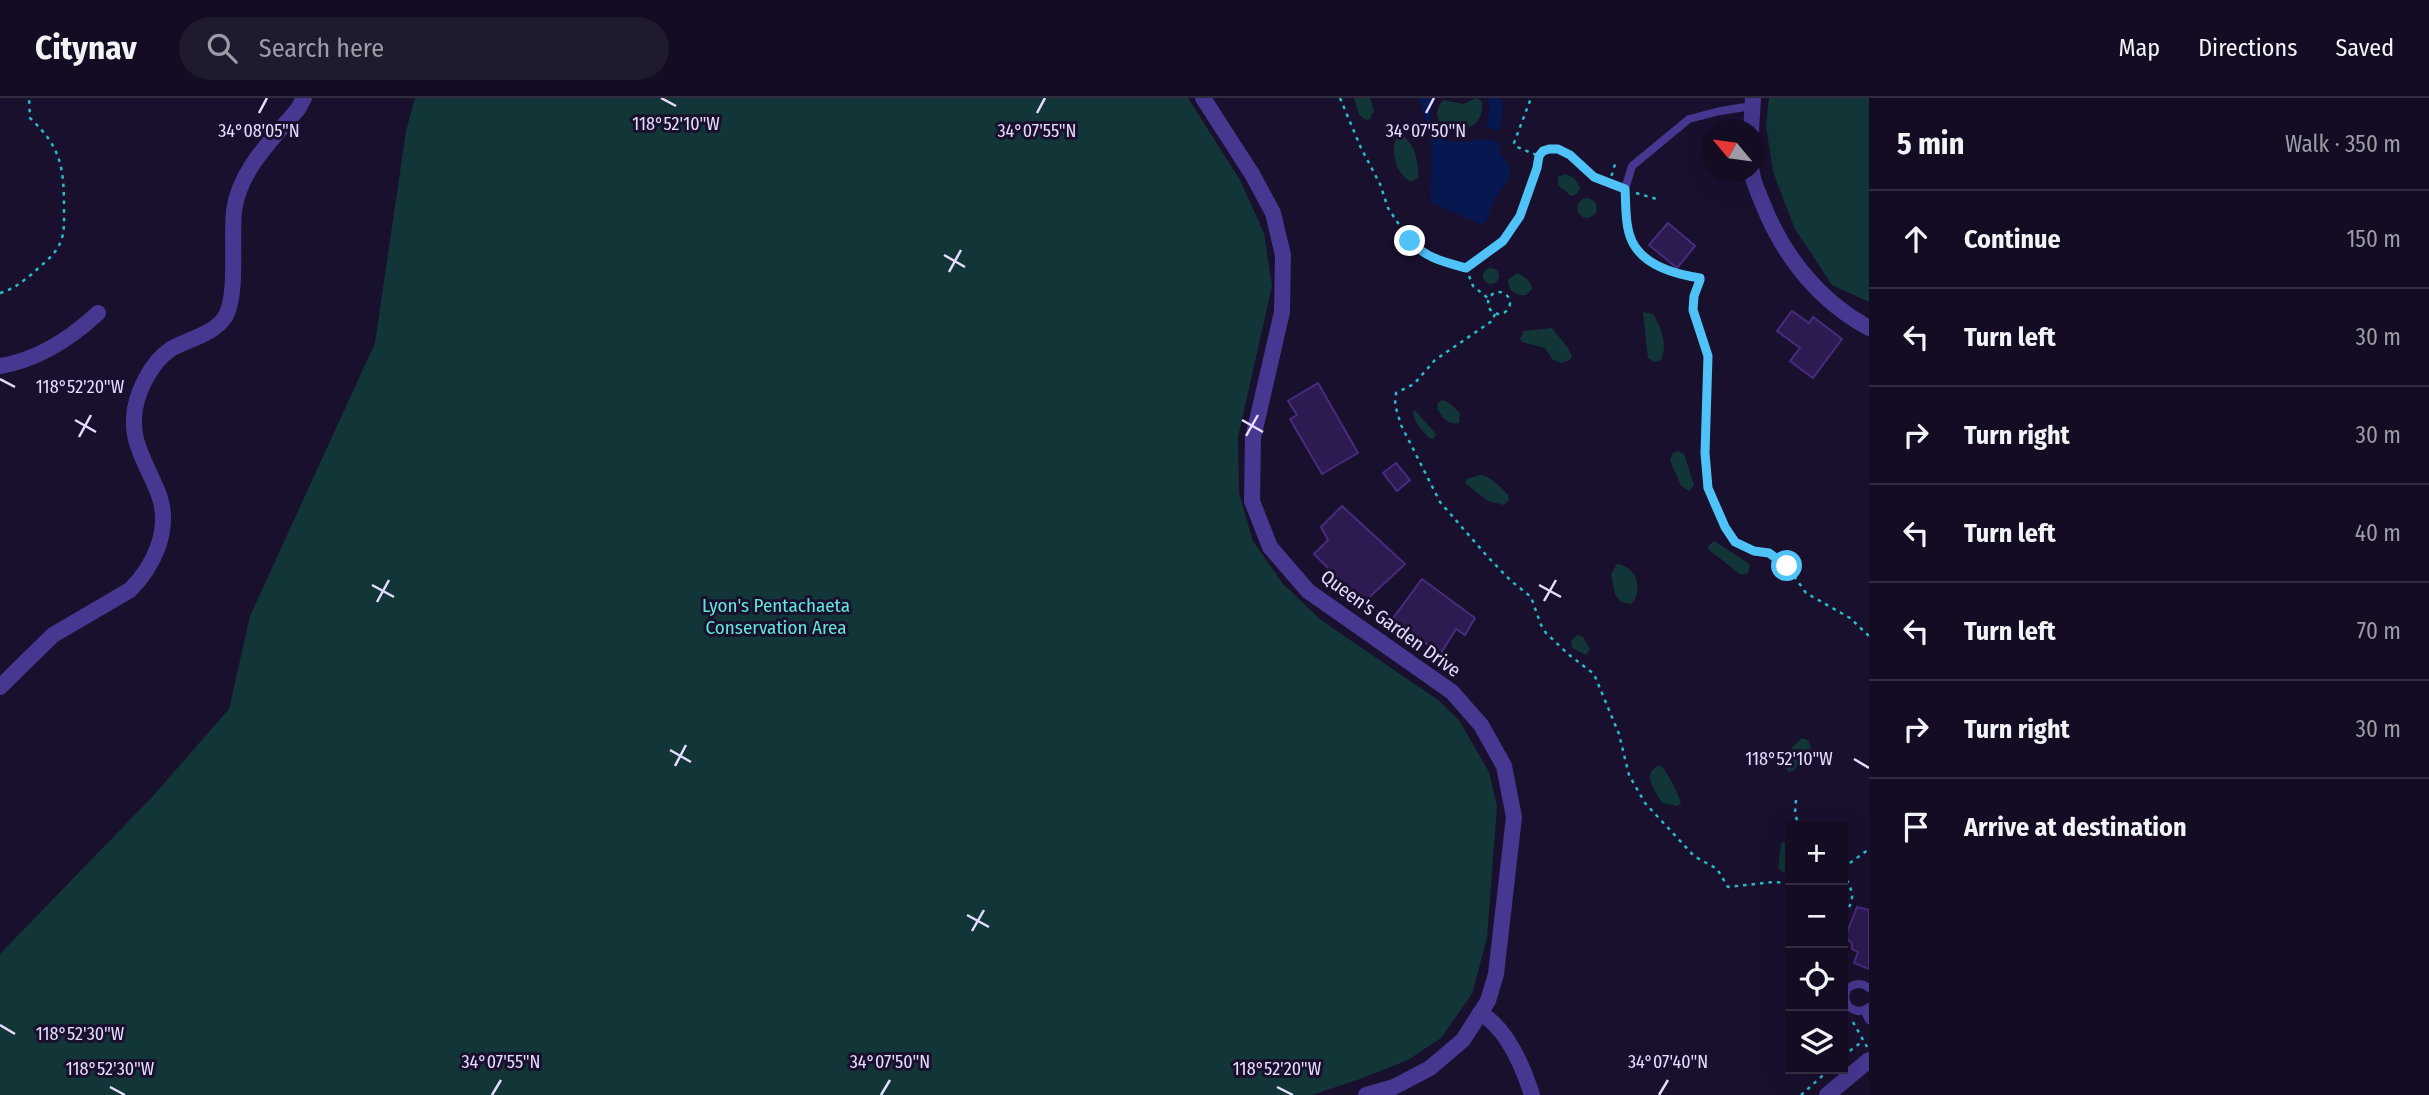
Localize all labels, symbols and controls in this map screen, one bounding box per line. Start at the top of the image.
search box [179,17,669,80]
text: Citynav [35,28,137,68]
icon: search [203,29,241,67]
text: Search here [259,33,384,64]
text: Map [2119,34,2160,62]
text: Directions [2198,34,2297,62]
text: Saved [2335,34,2394,62]
text: 118°52'10"W [632,113,720,135]
north arrow [1701,119,1764,182]
text: 34°08'05"N [218,120,300,142]
text: 34°07'55"N [998,120,1076,142]
text: 34°07'50"N [1386,120,1466,142]
text: 5 min [1897,126,1964,162]
text: Walk · 350 m [2285,130,2401,158]
icon: ahead [1897,220,1935,258]
text: Continue [1964,224,2061,255]
route end [1394,225,1425,256]
text: 150 m [2346,225,2401,253]
icon: left [1897,318,1935,356]
text: Turn left [1964,322,2056,353]
text: 30 m [2356,323,2401,351]
text: 118°52'20"W [36,376,125,398]
icon: right [1897,416,1935,454]
text: Turn right [1964,420,2070,451]
text: 30 m [2356,421,2401,449]
icon: left [1897,514,1935,552]
text: Turn left [1964,518,2056,549]
text: 40 m [2355,519,2401,547]
route start [1771,550,1802,581]
street label: Queen's Garden Drive [1316,565,1465,682]
park label: Lyon's Pentachaeta Conservation Area [702,594,850,639]
icon: left [1897,612,1935,650]
text: Turn left [1964,616,2056,647]
text: 70 m [2357,617,2401,645]
icon: right [1897,710,1935,748]
text: Turn right [1964,714,2070,745]
text: 30 m [2356,715,2401,743]
text: 118°52'10"W [1745,748,1833,770]
icon: arrive [1897,808,1935,846]
text: Arrive at destination [1964,812,2187,843]
map controls [1785,822,1848,1074]
button: + [1785,822,1848,885]
button: − [1785,885,1848,948]
button: locate [1785,948,1848,1011]
button: layers [1785,1011,1848,1074]
text: 118°52'30"W [36,1023,125,1045]
text: 34°07'55"N [462,1051,540,1073]
text: 34°07'50"N [850,1051,930,1073]
text: 34°07'40"N [1628,1051,1708,1073]
text: 118°52'30"W [66,1058,155,1080]
text: 118°52'20"W [1233,1058,1322,1080]

